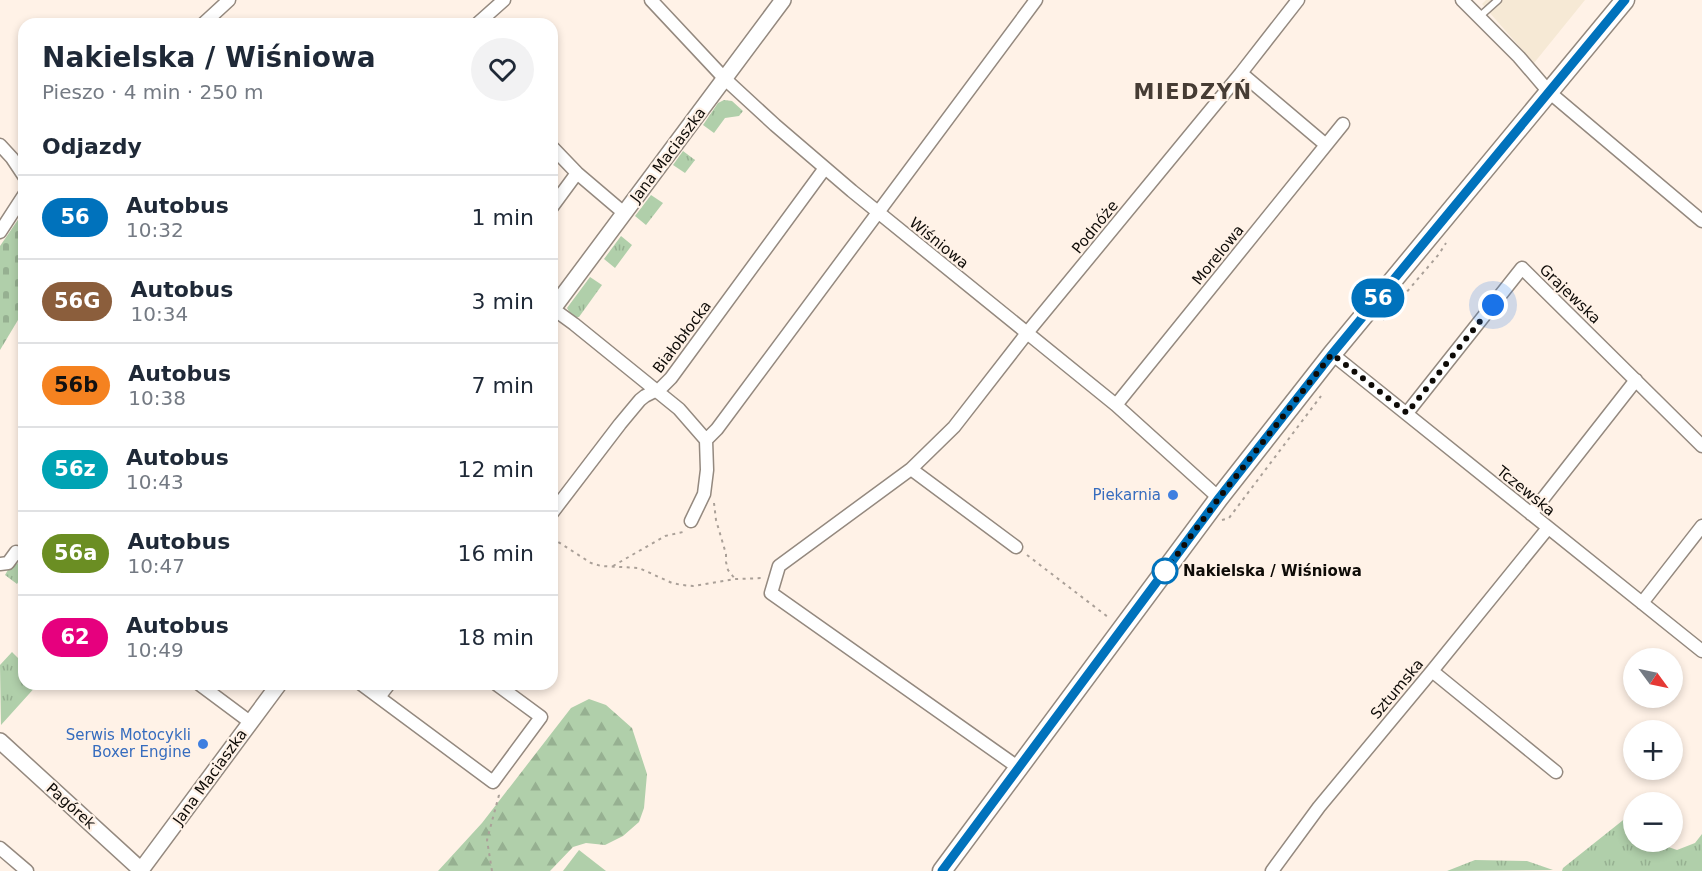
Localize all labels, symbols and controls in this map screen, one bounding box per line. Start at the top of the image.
button: heart [471,38,534,101]
text: Nakielska / Wiśniowa [42,41,376,74]
district label: MIEDZYŃ [1134,79,1253,104]
text: Pieszo · 4 min · 250 m [42,80,264,104]
street label: Jana Maciaszka [626,104,710,207]
text: Odjazdy [42,134,142,159]
text: Autobus [126,193,229,218]
street label: Podnóże [1068,197,1122,257]
text: 56 [60,205,90,229]
text: 1 min [472,205,534,230]
street label: Wiśniowa [906,214,972,272]
text: 10:32 [126,218,184,242]
street label: Morelowa [1188,221,1248,289]
street label: Grajewska [1536,260,1604,328]
text: Autobus [130,277,233,302]
line badge: 56 [1351,278,1405,318]
text: 56 [1363,286,1393,310]
text: 56G [54,289,100,313]
text: 3 min [472,289,534,314]
your location [1478,290,1508,320]
street label: Białobłocka [649,297,715,377]
text: 10:34 [130,302,188,326]
text: Autobus [128,361,231,386]
text: 56b [54,373,98,397]
text: 7 min [472,373,534,398]
text: 10:38 [128,386,186,410]
text: Autobus [126,445,229,470]
text: 56z [54,457,96,481]
text: 12 min [458,457,534,482]
street label: Tczewska [1492,461,1559,520]
text: 10:43 [126,470,184,494]
place label: Piekarnia [1093,486,1161,504]
marker: Piekarnia [1166,488,1180,502]
text: Autobus [127,529,230,554]
text: 56a [54,541,97,565]
text: 16 min [458,541,534,566]
text: 10:47 [127,554,185,578]
marker: Nakielska / Wiśniowa [1152,558,1178,584]
place label: Nakielska / Wiśniowa [1183,562,1362,580]
text: Autobus [126,613,229,638]
text: 62 [60,625,90,649]
text: 18 min [458,625,534,650]
text: 10:49 [126,638,184,662]
north arrow [1623,648,1683,708]
map controls [1623,648,1683,852]
street label: Sztumska [1367,655,1427,723]
button: + [1623,720,1683,780]
place label: Serwis Motocykli Boxer Engine [66,726,191,761]
street label: Jana Maciaszka [169,726,251,829]
marker: Serwis Motocykli Boxer Engine [196,737,210,751]
street label: Pagórek [43,779,100,833]
button: − [1623,792,1683,852]

